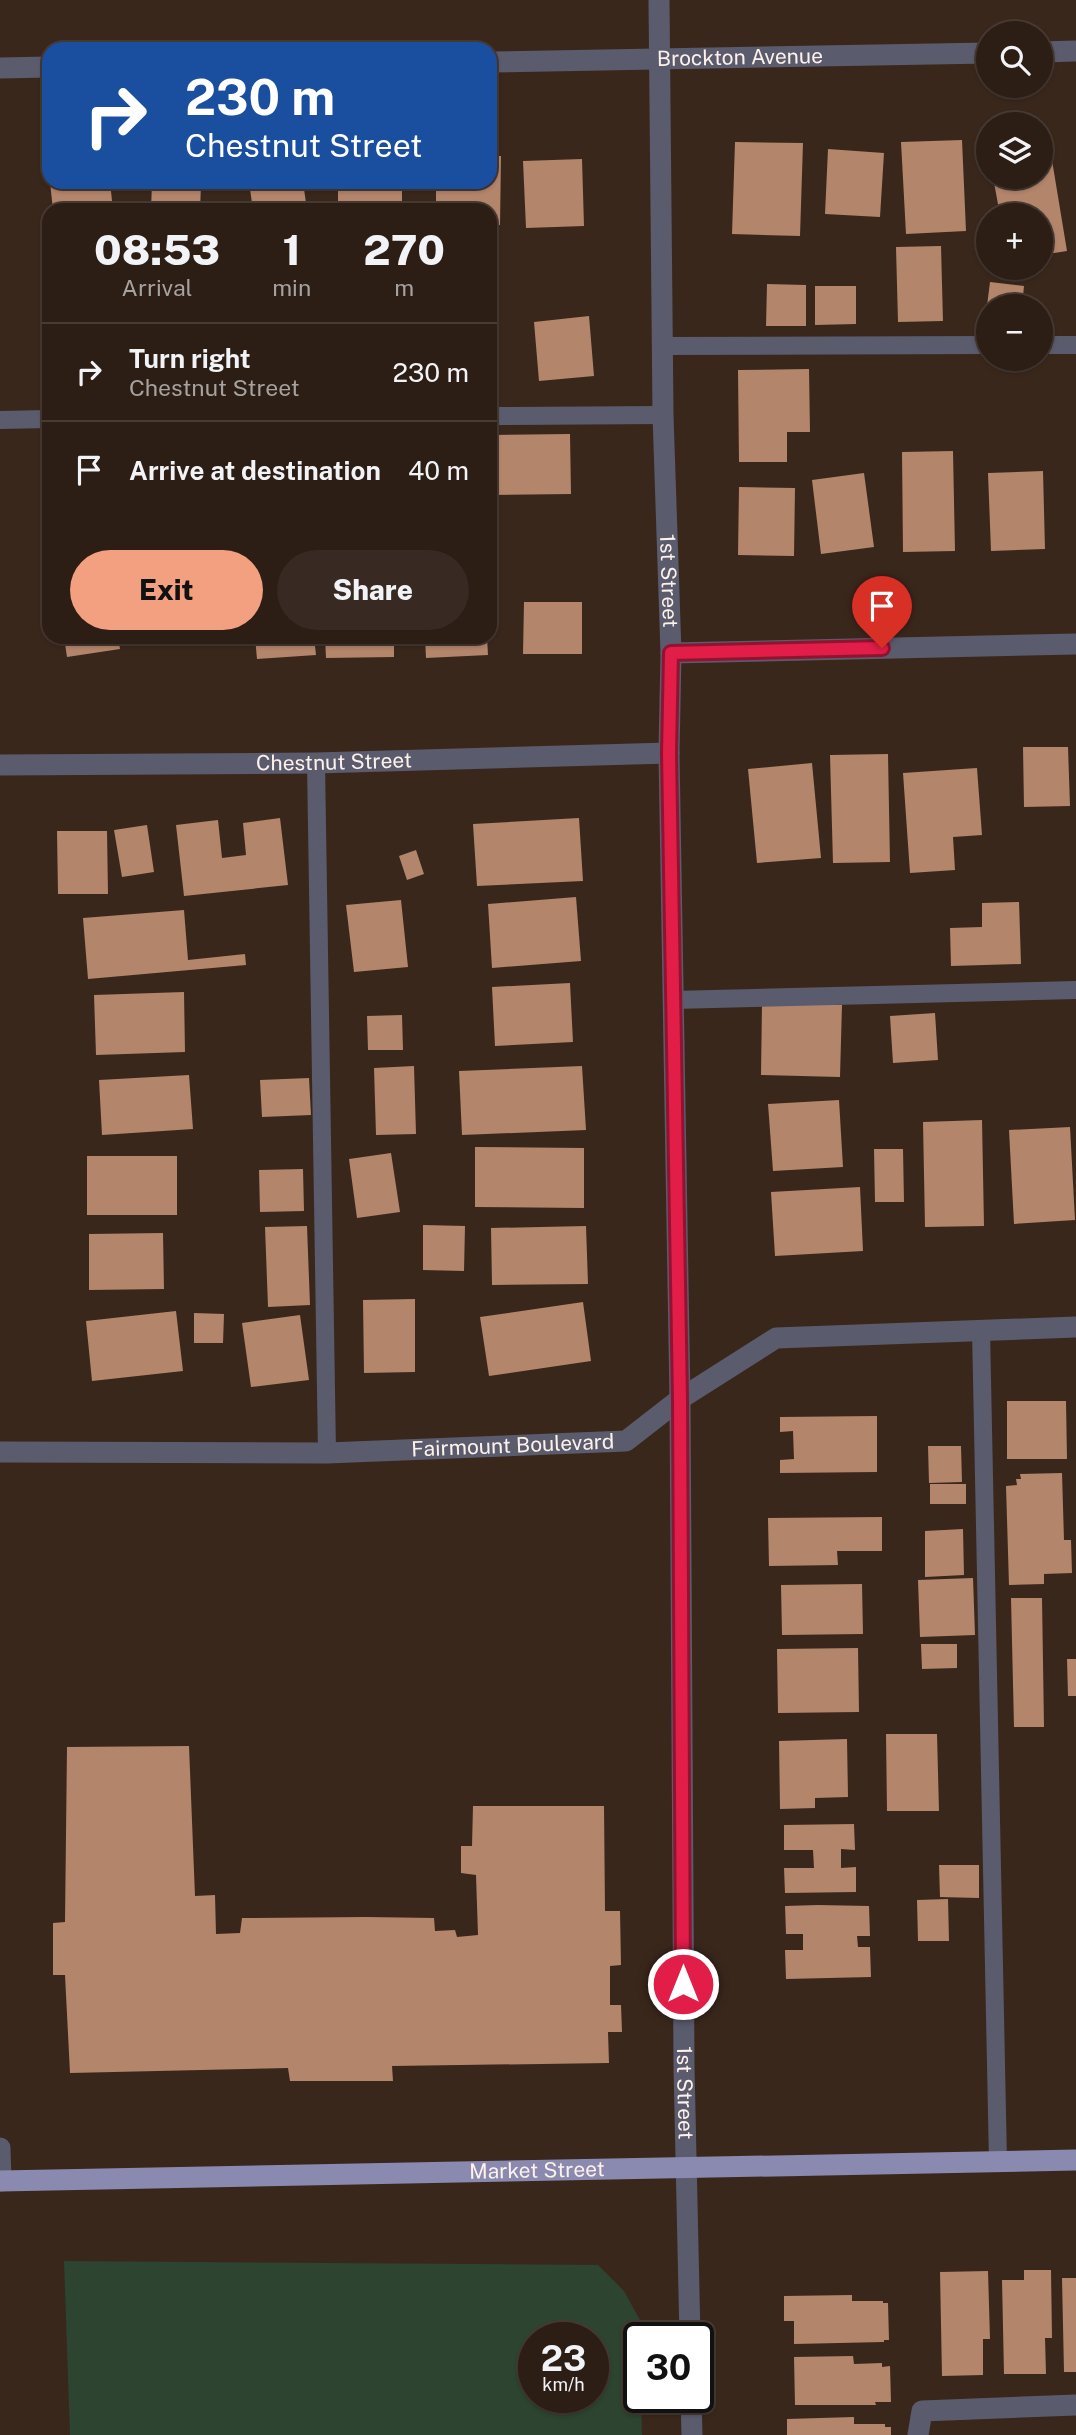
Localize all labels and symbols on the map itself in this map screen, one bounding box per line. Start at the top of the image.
street label: Brockton Avenue [657,43,823,71]
street label: 1st Street [655,534,683,628]
pin [852,576,912,648]
street label: Chestnut Street [256,747,412,775]
street label: Fairmount Boulevard [411,1428,615,1462]
position arrow [646,1947,720,2021]
street label: 1st Street [672,2046,699,2140]
street label: Market Street [469,2156,605,2184]
speed limit sign: 30 [623,2322,714,2413]

